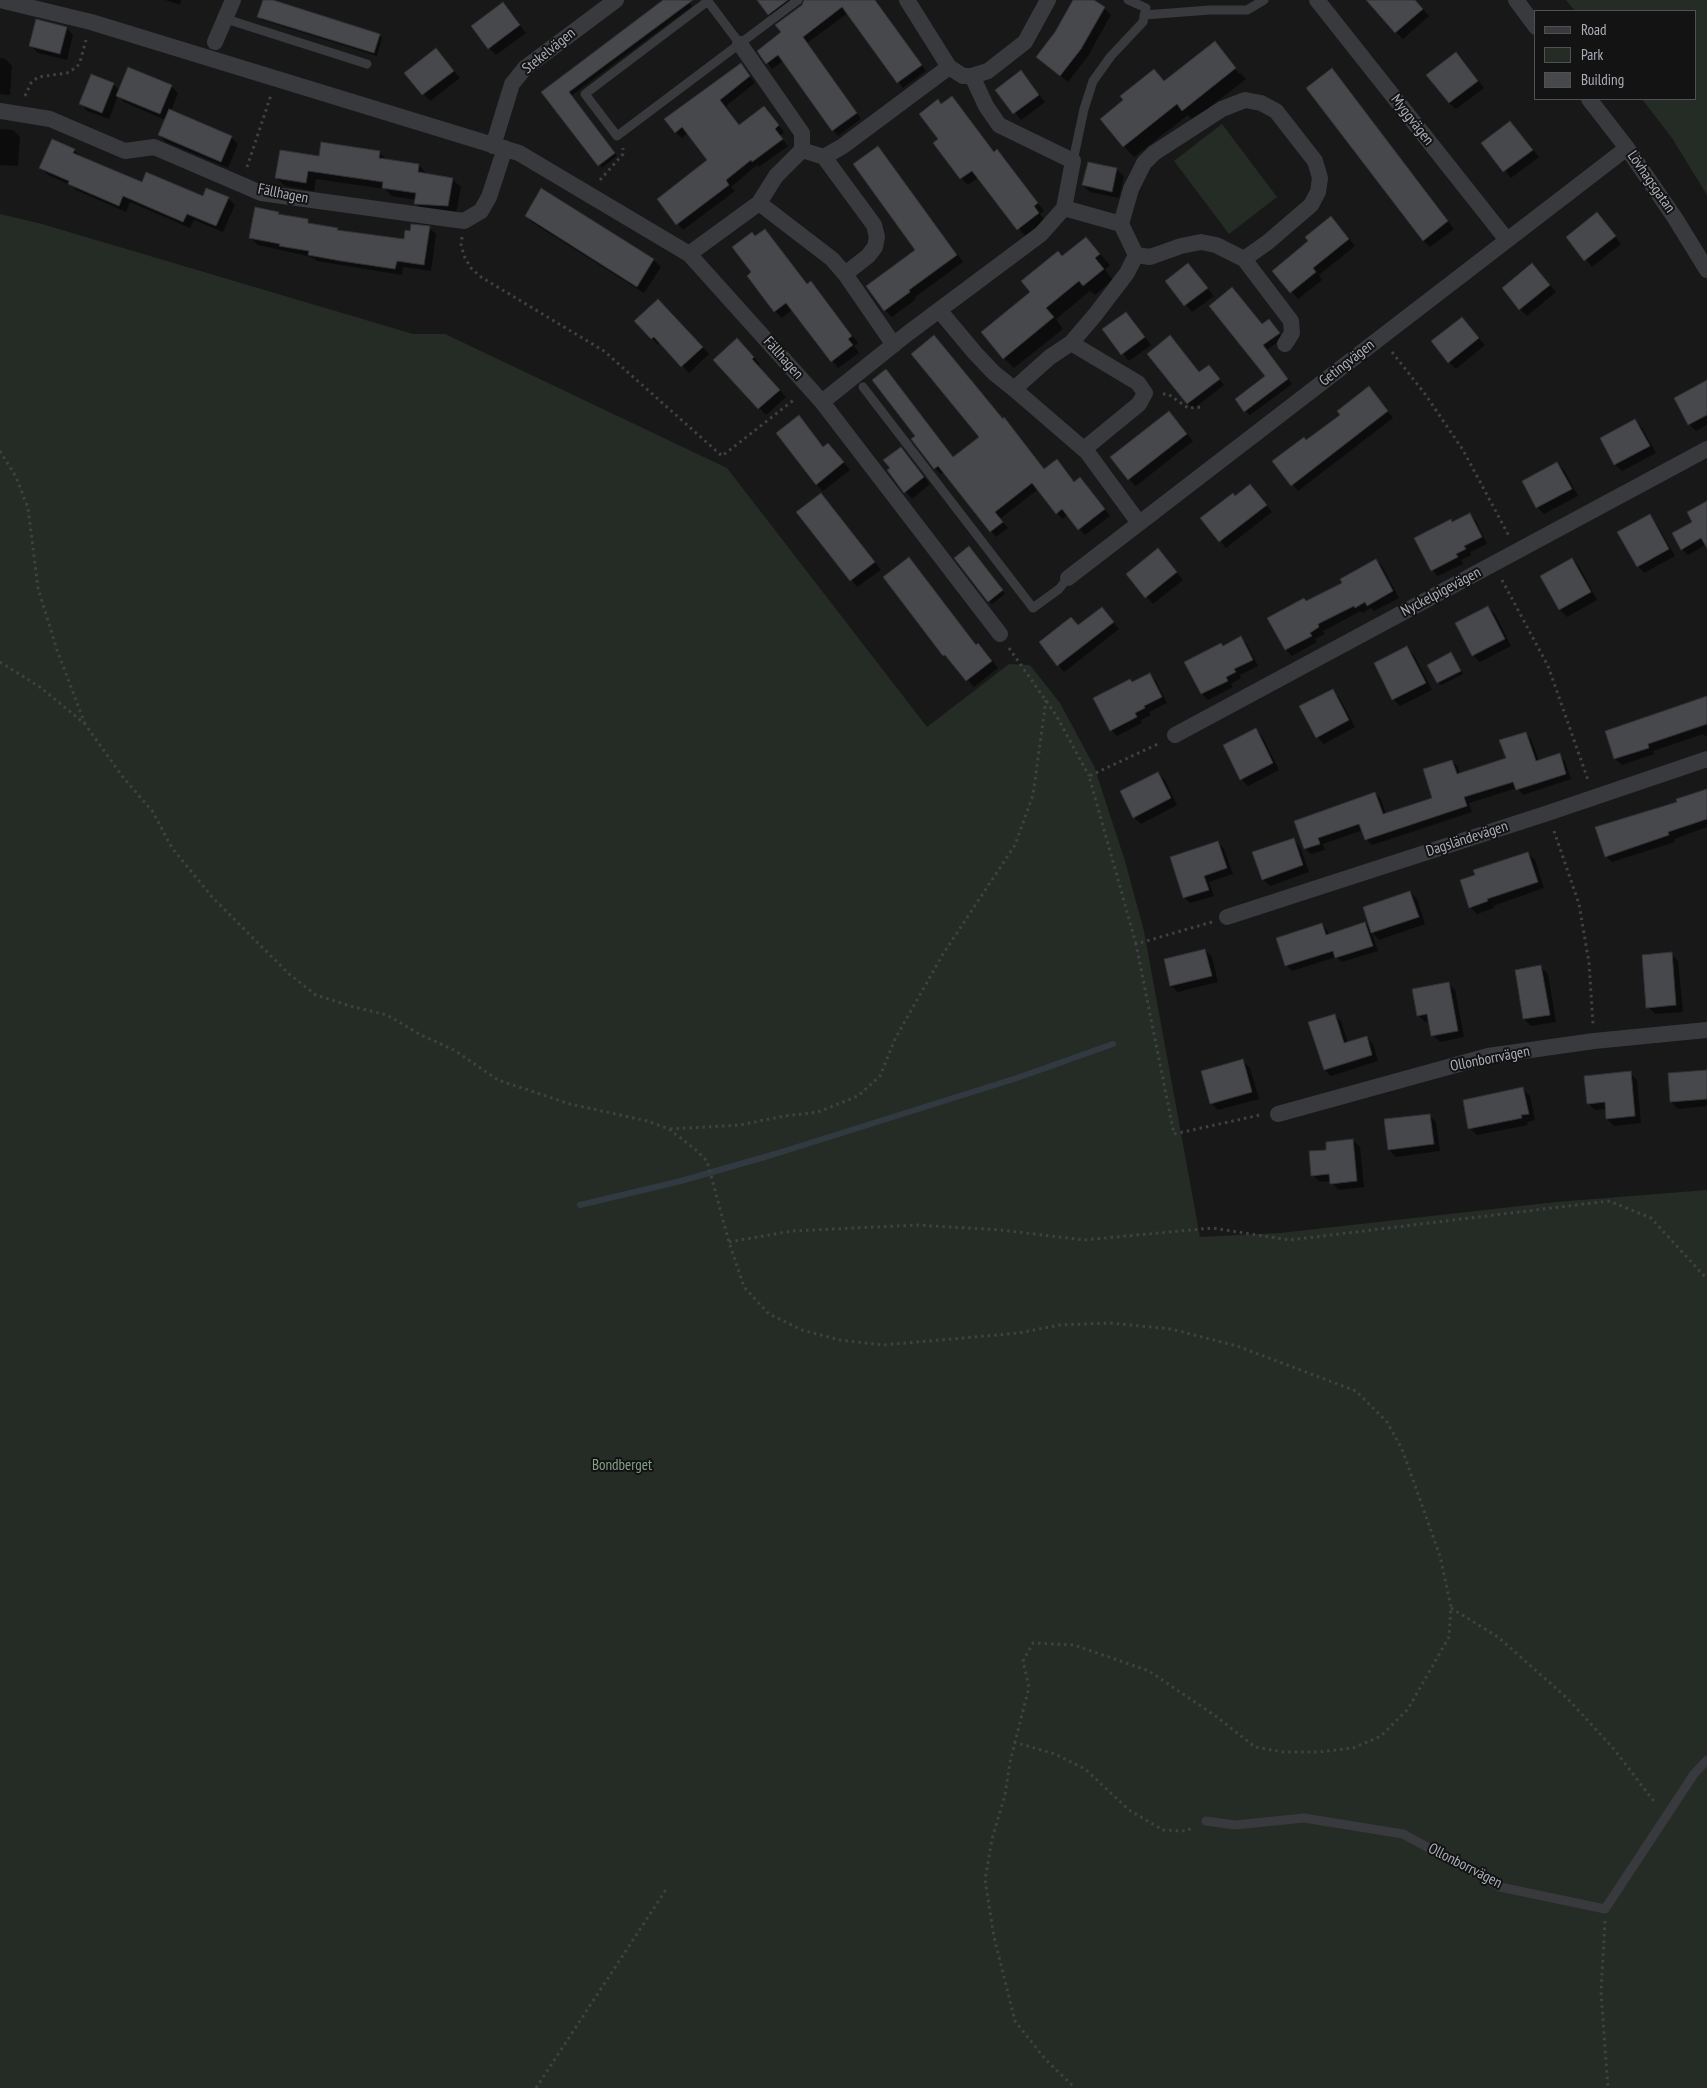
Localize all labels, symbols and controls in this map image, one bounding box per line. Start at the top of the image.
legend [1534,10,1697,100]
text: Road [1581,20,1607,39]
street label: Stekelvägen [519,24,579,78]
text: Park [1581,45,1603,64]
text: Building [1581,70,1624,89]
street label: Myggvägen [1387,91,1437,149]
street label: Lövhagsgatan [1623,148,1679,216]
street label: Fällhagen [256,180,310,208]
street label: Fällhagen [759,333,807,383]
street label: Getingvägen [1316,336,1378,390]
street label: Nyckelpigevägen [1398,563,1484,621]
street label: Dagsländevägen [1424,817,1510,861]
street label: Ollonborrvägen [1449,1042,1531,1076]
park label: Bondberget [592,1457,652,1475]
street label: Ollonborrvägen [1425,1840,1505,1892]

